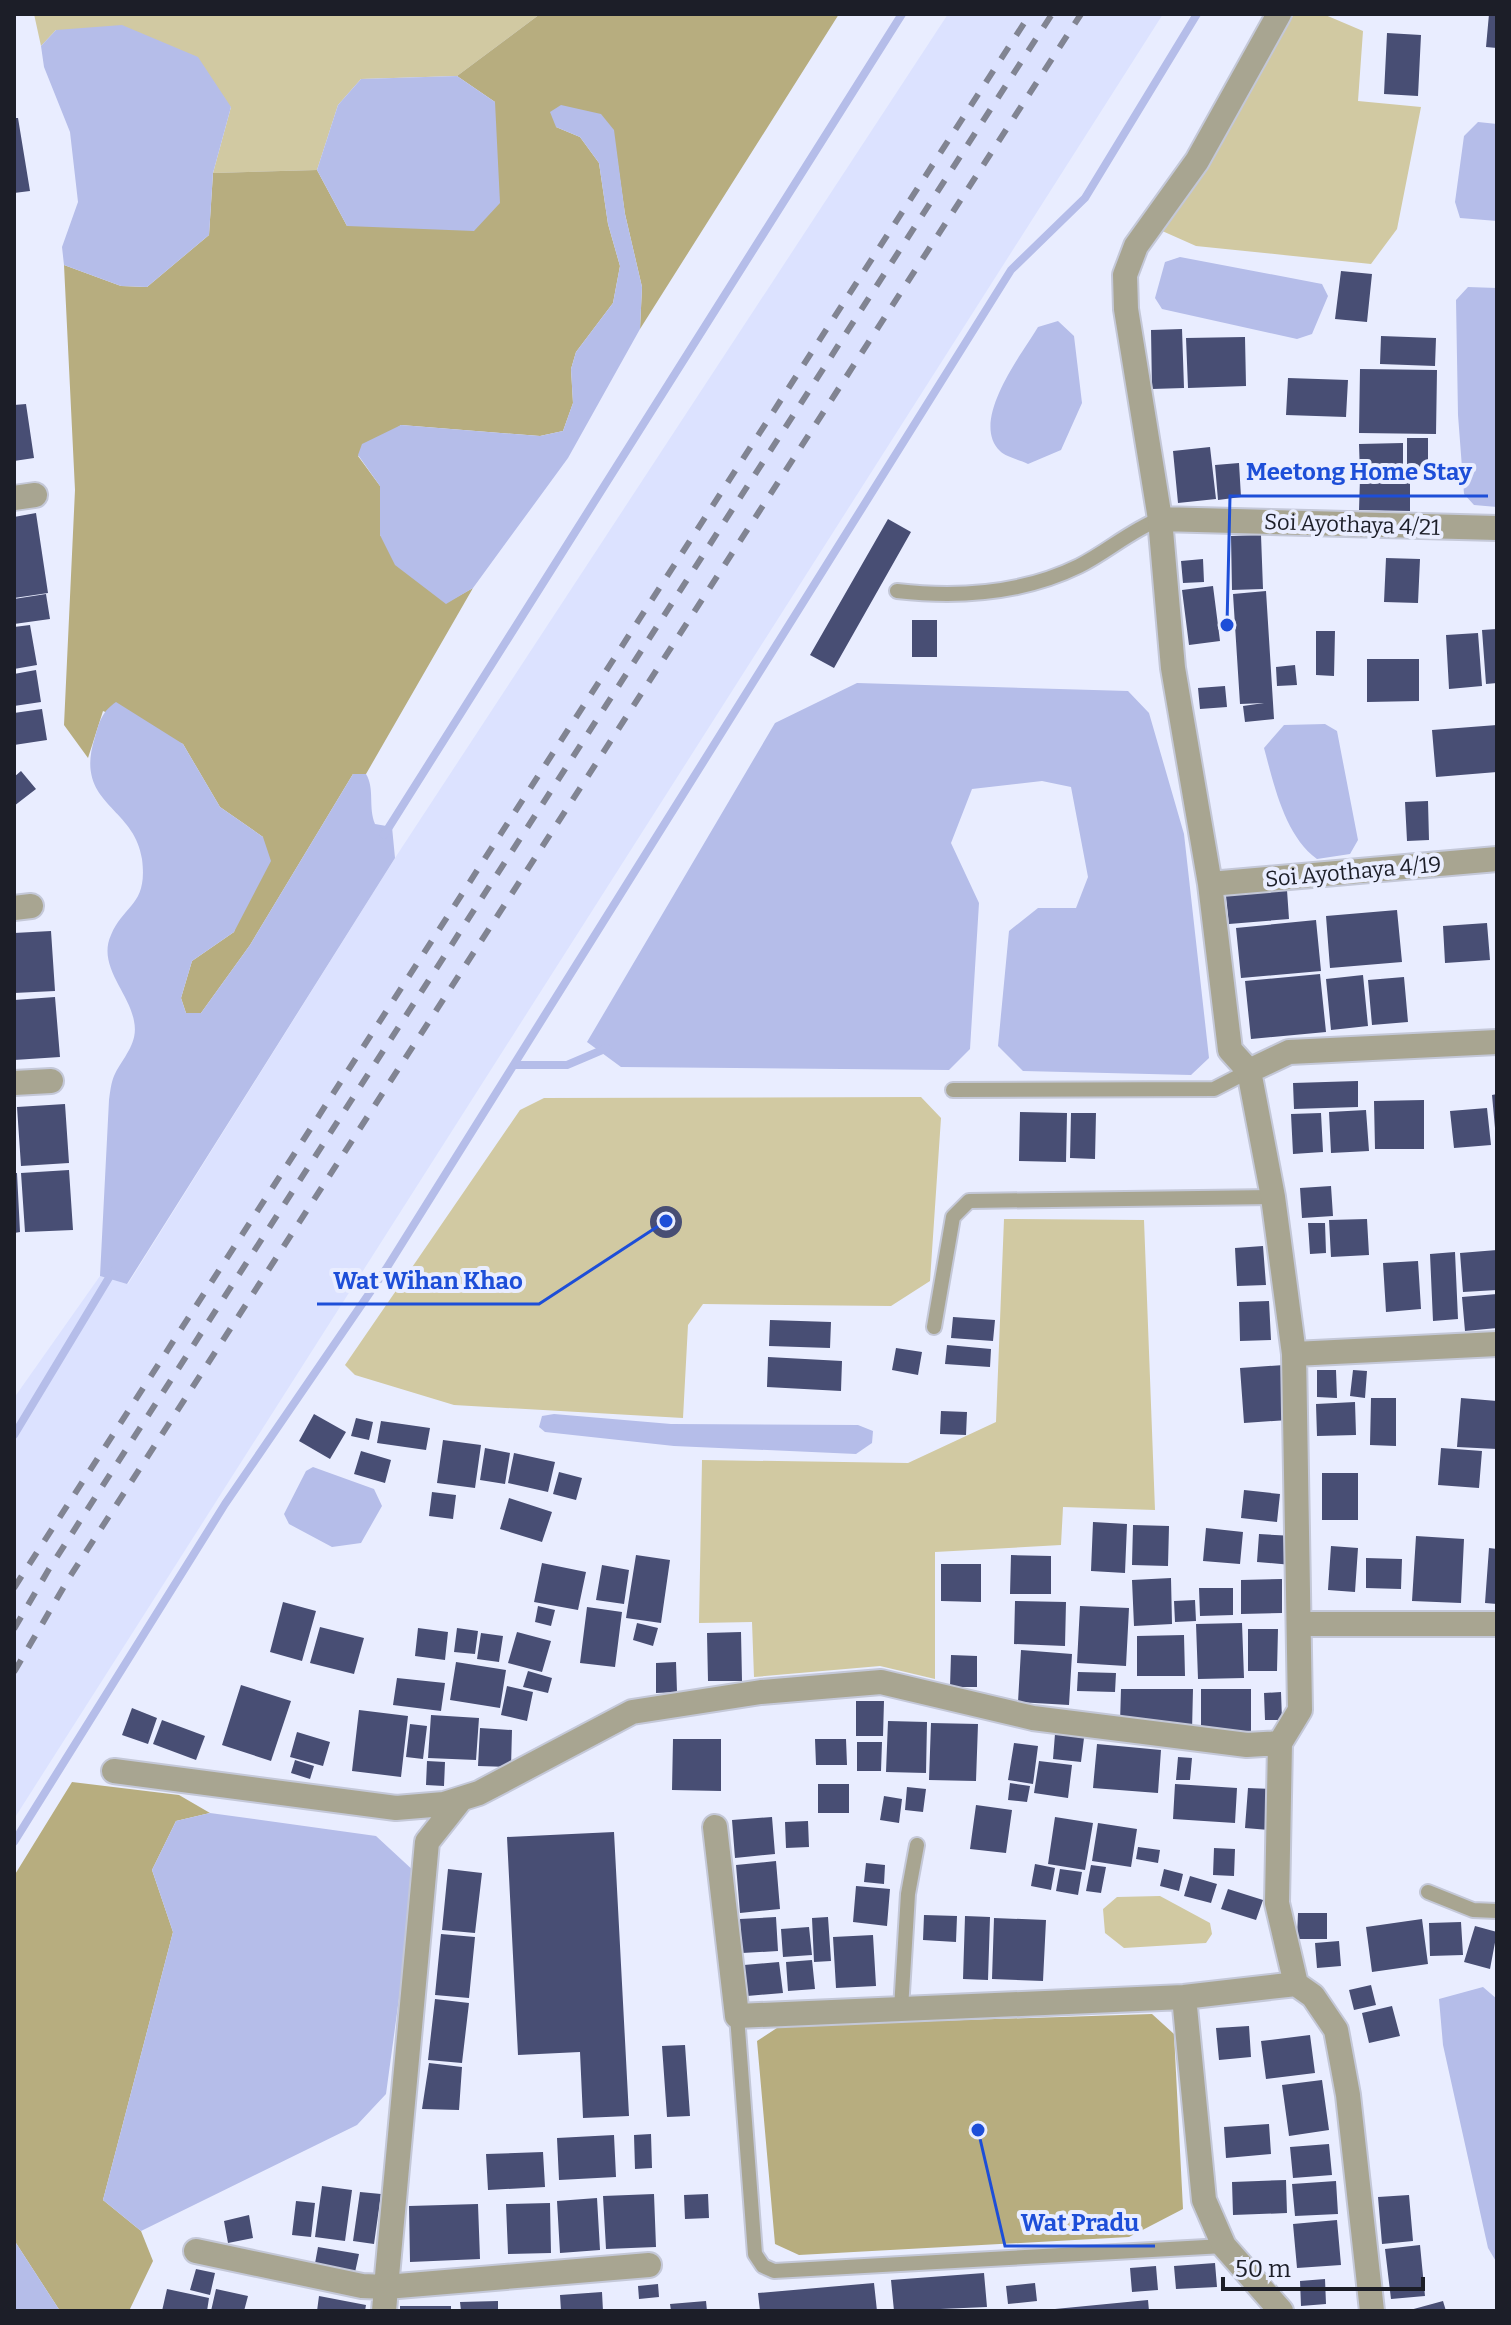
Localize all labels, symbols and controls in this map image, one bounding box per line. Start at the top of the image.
callout: Meetong Home Stay [1230,448,1488,496]
text: Meetong Home Stay [1246,458,1473,486]
street label: Soi Ayothaya 4/21 [1264,508,1440,541]
street label: Soi Ayothaya 4/19 [1264,850,1442,893]
callout: Wat Wihan Khao [317,1256,539,1304]
text: Wat Wihan Khao [333,1267,523,1295]
callout: Wat Pradu [1005,2198,1155,2246]
text: Wat Pradu [1021,2209,1139,2237]
scale bar [1223,2241,1423,2291]
text: 50 m [1235,2255,1291,2283]

